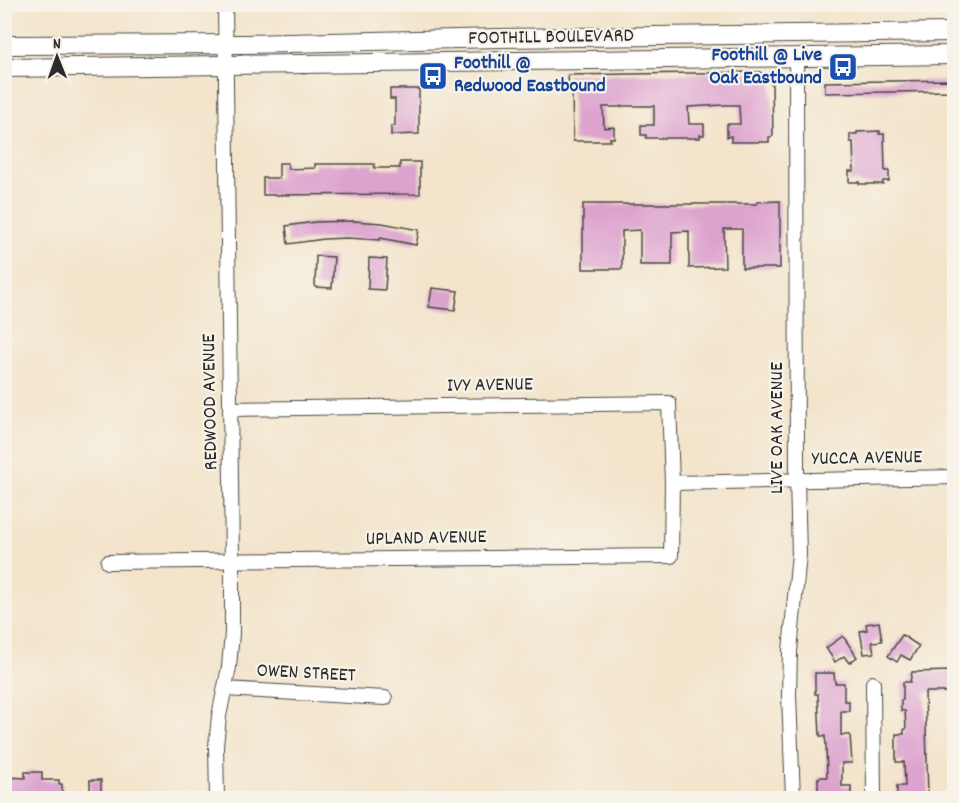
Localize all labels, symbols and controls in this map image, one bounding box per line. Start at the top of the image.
street label: FOOTHILL BOULEVARD [468,23,634,53]
north arrow [27,27,87,87]
text: N [53,33,61,56]
place label: Foothill @ Live Oak Eastbound [709,42,822,93]
place label: Foothill @ Redwood Eastbound [454,50,606,101]
bus stop icon: Foothill @ Live Oak Eastbound [827,51,859,83]
bus stop icon: Foothill @ Redwood Eastbound [417,60,449,92]
street label: REDWOOD AVENUE [196,333,226,471]
street label: LIVE OAK AVENUE [764,362,792,494]
street label: IVY AVENUE [447,371,533,401]
street label: YUCCA AVENUE [812,444,922,474]
street label: UPLAND AVENUE [365,524,487,554]
street label: OWEN STREET [256,657,356,691]

